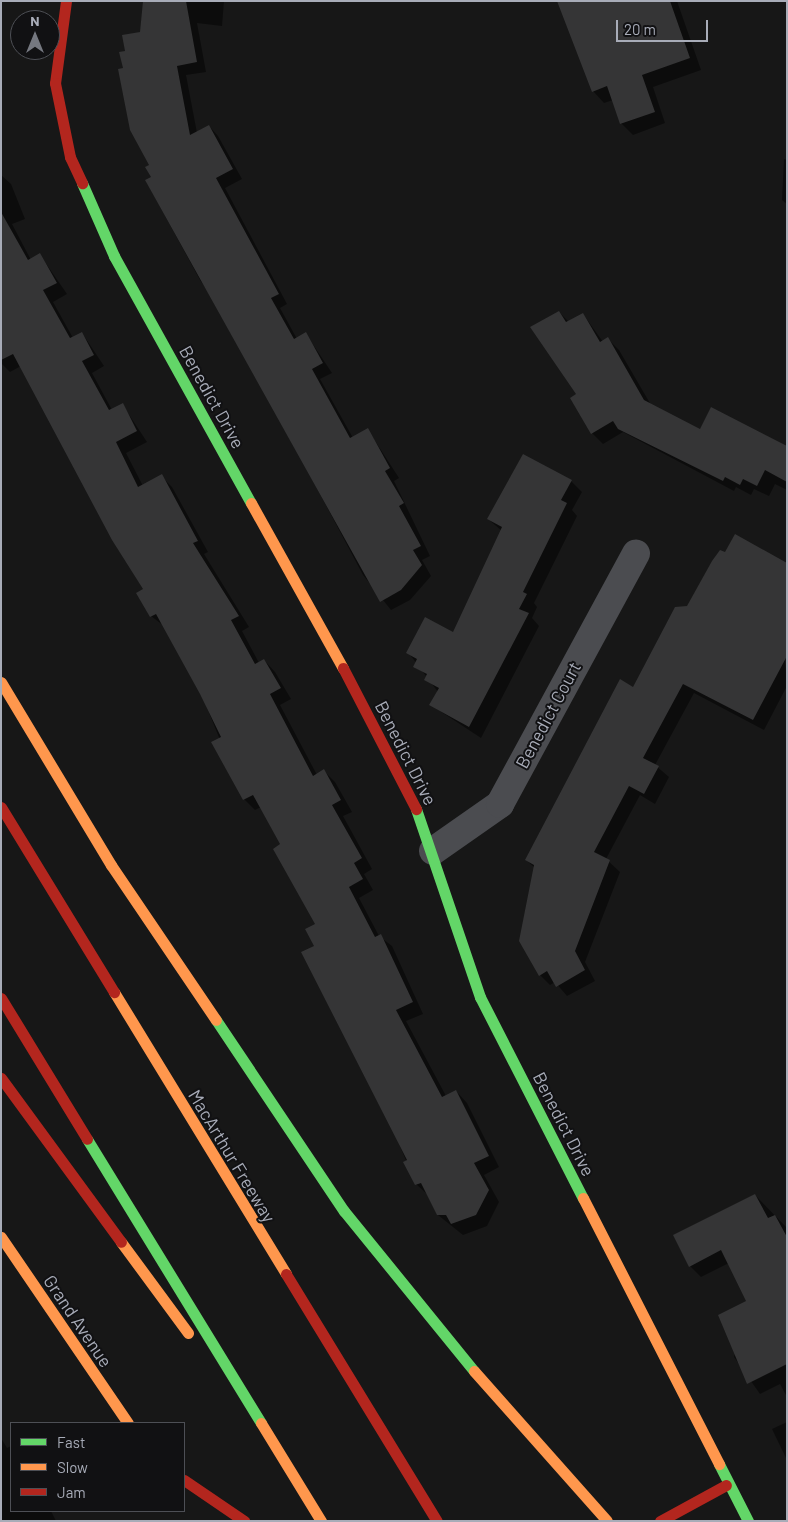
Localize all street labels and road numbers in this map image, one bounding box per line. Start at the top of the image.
street label: Benedict Drive [175,342,249,452]
street label: Benedict Court [511,658,585,772]
street label: Benedict Drive [370,697,442,809]
street label: Benedict Drive [528,1068,600,1180]
street label: MacArthur Freeway [184,1086,280,1226]
street label: Grand Avenue [39,1271,117,1371]

